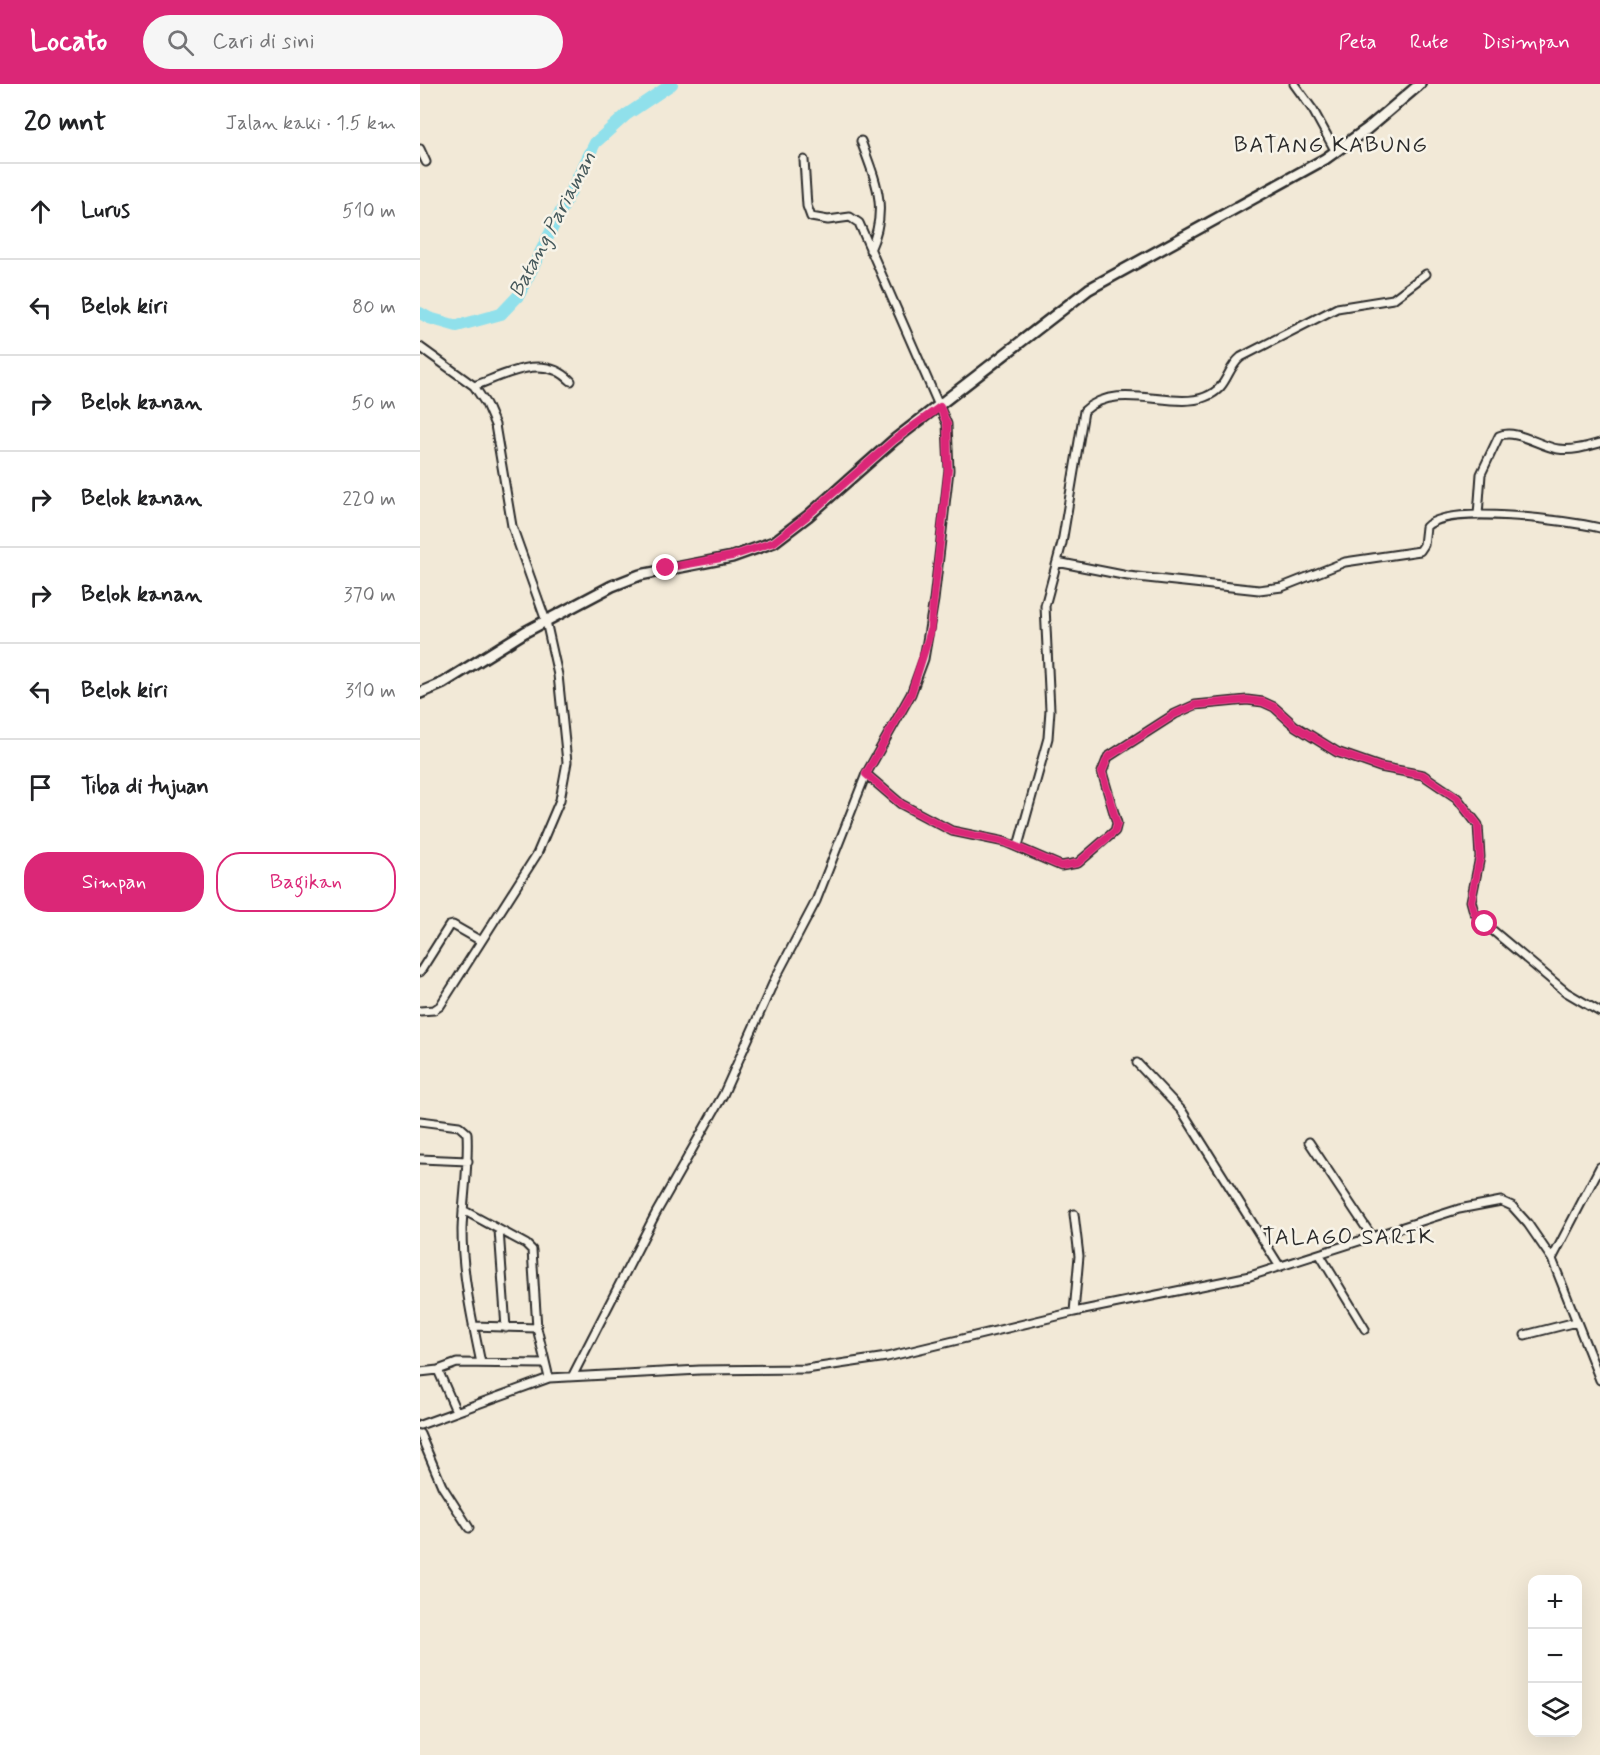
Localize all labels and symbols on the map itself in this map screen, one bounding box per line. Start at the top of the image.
district label: BATANG KABUNG [1234,132,1428,160]
water label: Batang Pariaman [503,146,603,302]
route end [652,554,678,580]
route start [1471,910,1497,936]
district label: TALAGO SARIK [1263,1224,1435,1252]

